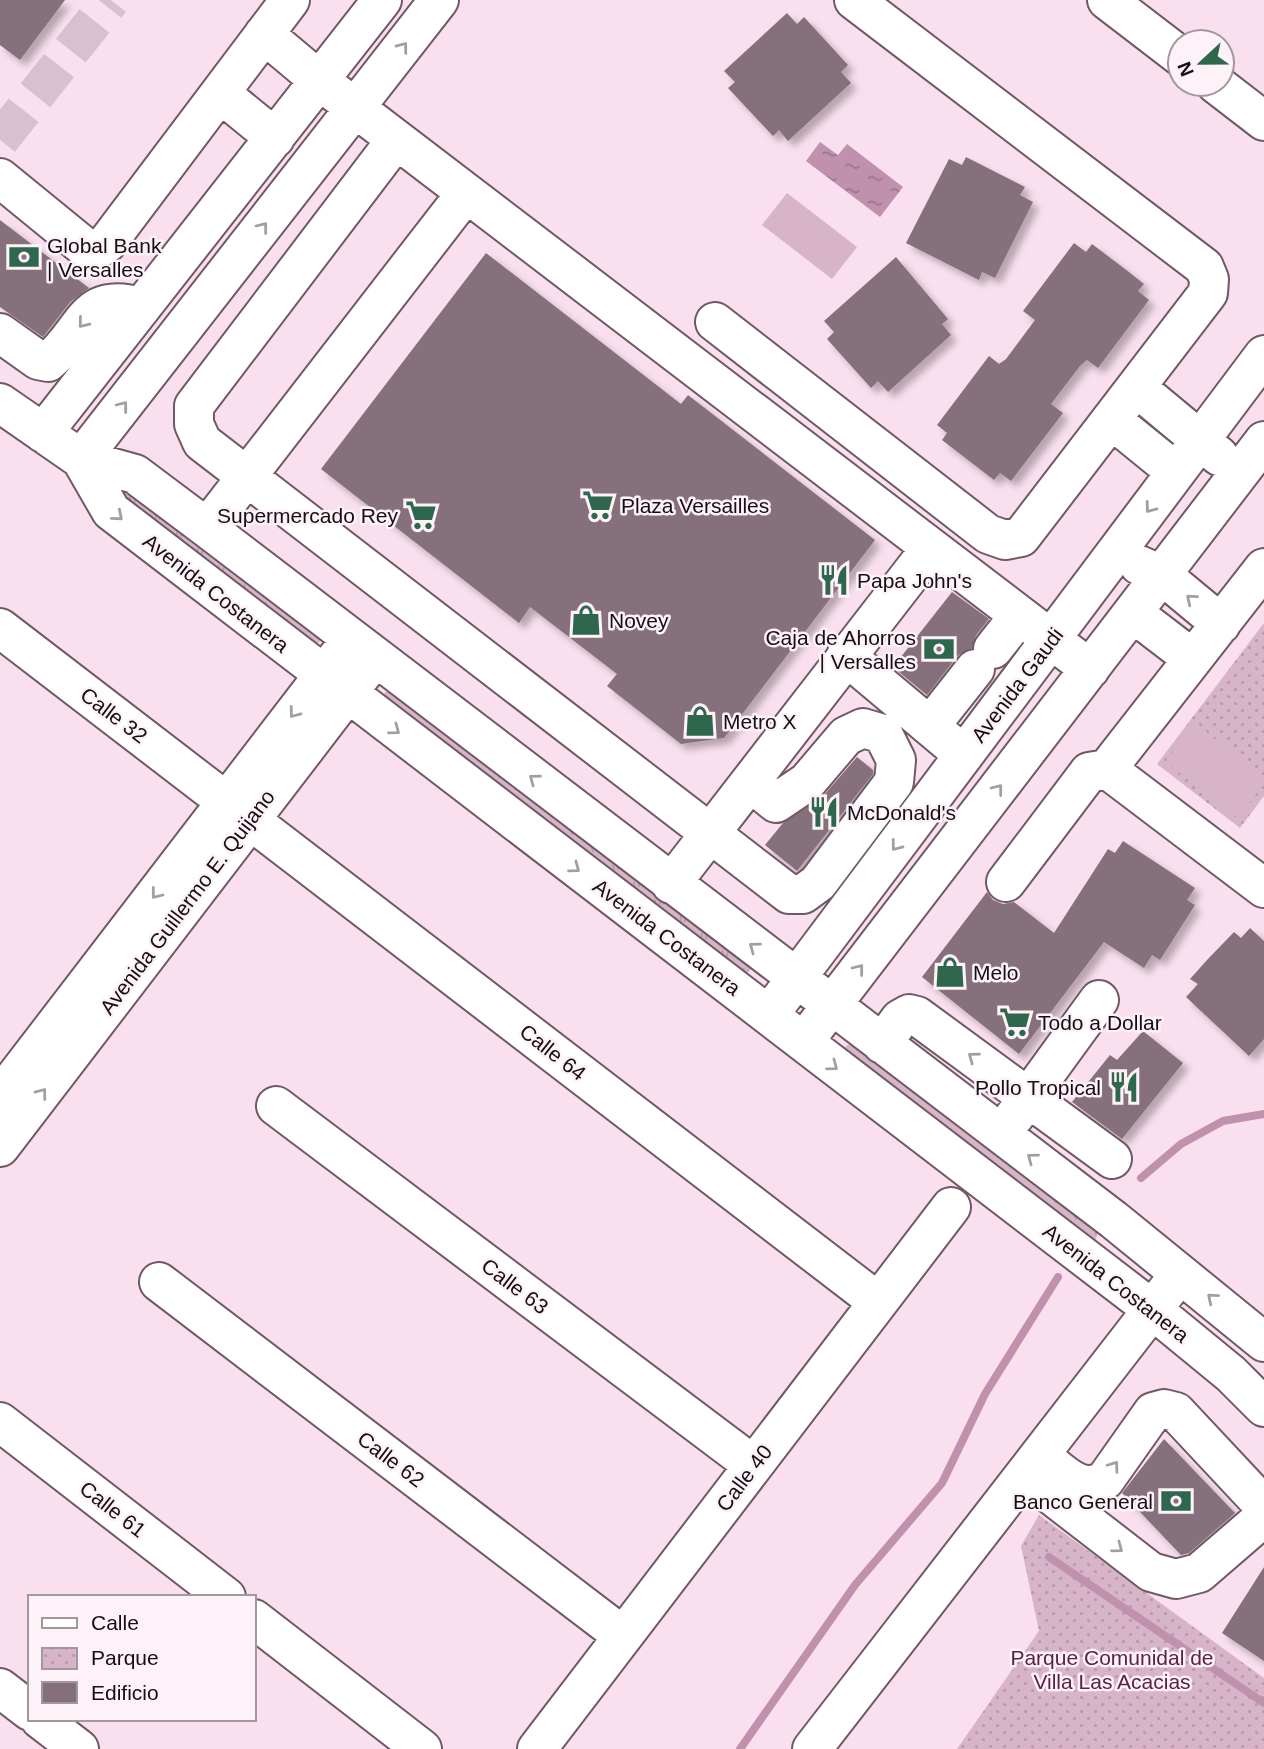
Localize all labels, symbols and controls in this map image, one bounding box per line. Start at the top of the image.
north arrow [1166,28,1236,98]
one-way arrow [394,42,407,55]
text: N [1173,59,1198,79]
one-way arrow [255,222,268,234]
place label: Global Bank | Versalles [47,234,162,281]
bank icon: Global Bank | Versalles [7,240,41,274]
one-way arrow [79,315,91,328]
one-way arrow [114,401,127,413]
supermarket icon: Plaza Versailles [581,488,615,522]
place label: Plaza Versailles [621,494,769,517]
supermarket icon: Supermercado Rey [404,498,438,532]
one-way arrow [1146,500,1158,512]
place label: Supermercado Rey [217,504,398,527]
one-way arrow [110,508,123,520]
street label: Avenida Costanera [139,529,294,657]
restaurant icon: Papa John's [817,563,851,597]
place label: Papa John's [857,569,972,592]
one-way arrow [1186,595,1199,608]
shop icon: Novey [569,603,603,637]
place label: Novey [609,609,669,632]
street label: Avenida Gaudi [966,623,1068,747]
place label: Caja de Ahorros | Versalles [765,626,916,673]
bank icon: Caja de Ahorros | Versalles [922,632,956,666]
street label: Calle 32 [76,683,152,747]
shop icon: Metro X [683,704,717,738]
one-way arrow [290,706,303,718]
place label: Metro X [723,710,797,733]
one-way arrow [387,721,399,734]
one-way arrow [529,775,541,788]
one-way arrow [989,784,1002,797]
street label: Avenida Guillermo E. Quijano [95,785,279,1019]
restaurant icon: McDonald's [807,795,841,829]
place label: McDonald's [847,801,956,824]
one-way arrow [891,838,904,851]
one-way arrow [568,859,580,872]
street label: Avenida Costanera [589,874,745,1000]
one-way arrow [152,886,165,899]
one-way arrow [749,942,761,955]
shop icon: Melo [933,955,967,989]
place label: Melo [973,961,1019,984]
one-way arrow [851,965,864,977]
supermarket icon: Todo a Dollar [998,1005,1032,1039]
place label: Todo a Dollar [1038,1011,1162,1034]
street label: Calle 64 [516,1019,591,1085]
one-way arrow [968,1053,981,1065]
one-way arrow [826,1058,838,1071]
restaurant icon: Pollo Tropical [1107,1070,1141,1104]
place label: Pollo Tropical [975,1076,1101,1099]
one-way arrow [33,1088,46,1100]
one-way arrow [1028,1154,1040,1167]
street label: Avenida Costanera [1039,1219,1194,1347]
street label: Calle 63 [477,1254,553,1318]
one-way arrow [1207,1294,1220,1306]
street label: Calle 62 [353,1427,429,1491]
street label: Calle 40 [712,1440,776,1516]
one-way arrow [1106,1461,1119,1474]
street label: Calle 61 [76,1476,150,1542]
bank icon: Banco General [1159,1484,1193,1518]
place label: Banco General [1013,1490,1153,1513]
one-way arrow [1110,1540,1122,1553]
legend [28,1595,256,1721]
text: Calle [91,1611,139,1634]
text: Parque [91,1646,159,1669]
park label: Parque Comunidal de Villa Las Acacias [1010,1646,1214,1693]
text: Edificio [91,1681,159,1704]

